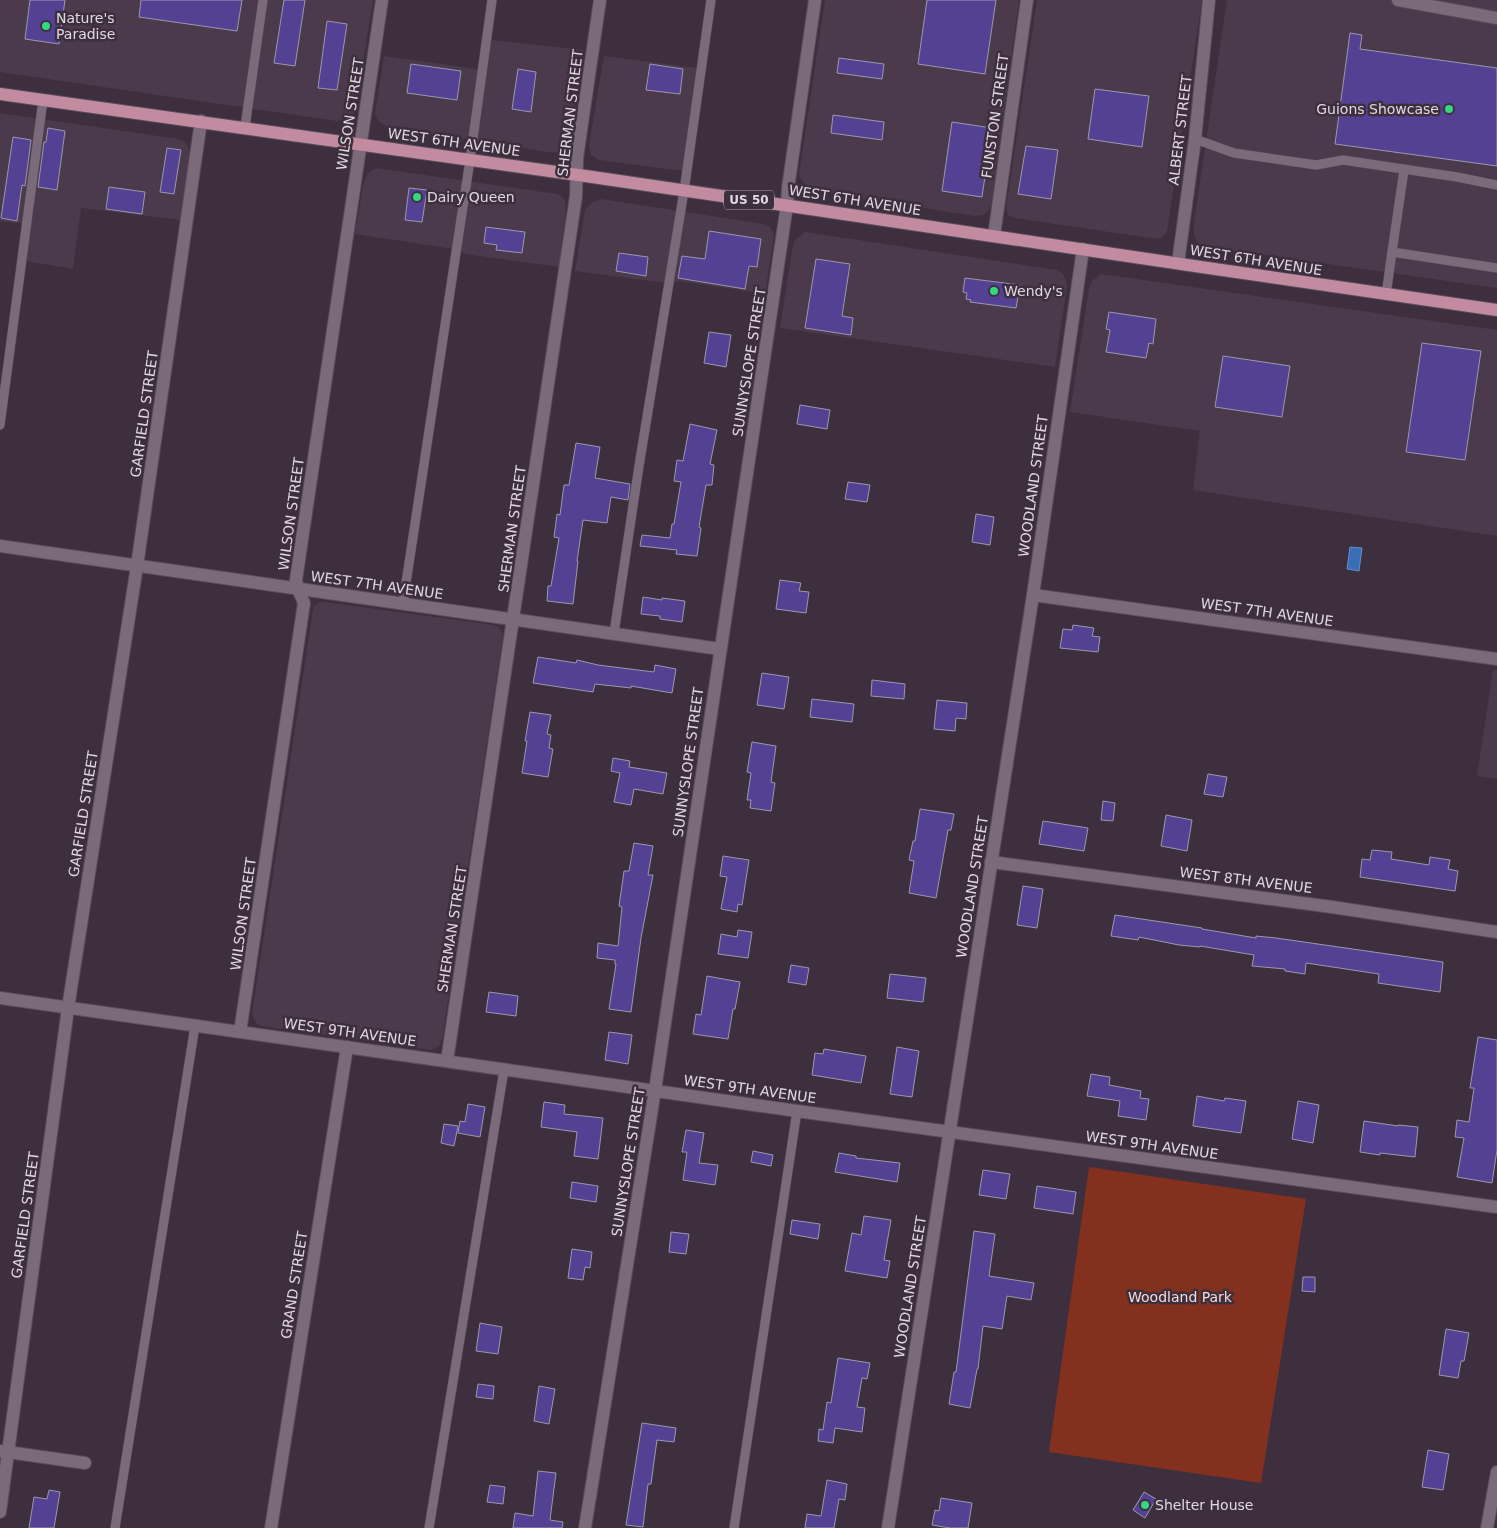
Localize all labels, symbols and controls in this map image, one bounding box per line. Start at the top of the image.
place label: Nature's Paradise [56,10,115,42]
marker: Nature's Paradise [40,20,52,32]
street label: SHERMAN STREET [554,48,586,177]
street label: FUNSTON STREET [978,52,1012,179]
street label: WILSON STREET [333,56,367,172]
street label: ALBERT STREET [1165,74,1195,186]
place label: Guions Showcase [1316,101,1439,117]
marker: Guions Showcase [1443,103,1455,115]
street label: WEST 6TH AVENUE [387,125,521,159]
street label: WEST 6TH AVENUE [788,182,922,218]
place label: Dairy Queen [427,189,515,205]
road number: US 50 [724,190,774,210]
marker: Dairy Queen [411,191,423,203]
street label: WEST 6TH AVENUE [1189,242,1323,278]
place label: Wendy's [1004,283,1063,299]
marker: Wendy's [988,285,1000,297]
street label: SUNNYSLOPE STREET [729,286,769,438]
street label: GARFIELD STREET [127,349,161,478]
street label: WOODLAND STREET [1015,413,1051,558]
street label: WILSON STREET [275,456,307,572]
street label: SHERMAN STREET [495,464,529,593]
street label: WEST 7TH AVENUE [310,568,444,602]
street label: WEST 7TH AVENUE [1200,595,1334,629]
street label: SUNNYSLOPE STREET [670,686,706,838]
street label: GARFIELD STREET [65,749,101,878]
street label: WOODLAND STREET [953,814,991,959]
street label: WILSON STREET [227,856,259,972]
street label: SHERMAN STREET [434,864,470,993]
street label: WEST 8TH AVENUE [1179,864,1313,896]
street label: WEST 9TH AVENUE [283,1015,417,1049]
street label: WEST 9TH AVENUE [683,1072,817,1106]
street label: SUNNYSLOPE STREET [608,1086,648,1238]
street label: WEST 9TH AVENUE [1085,1128,1219,1162]
street label: GARFIELD STREET [8,1150,42,1279]
street label: WOODLAND STREET [891,1214,929,1359]
street label: GRAND STREET [278,1230,310,1340]
park label: Woodland Park [1128,1289,1233,1305]
place label: Shelter House [1155,1497,1253,1513]
marker: Shelter House [1139,1499,1151,1511]

